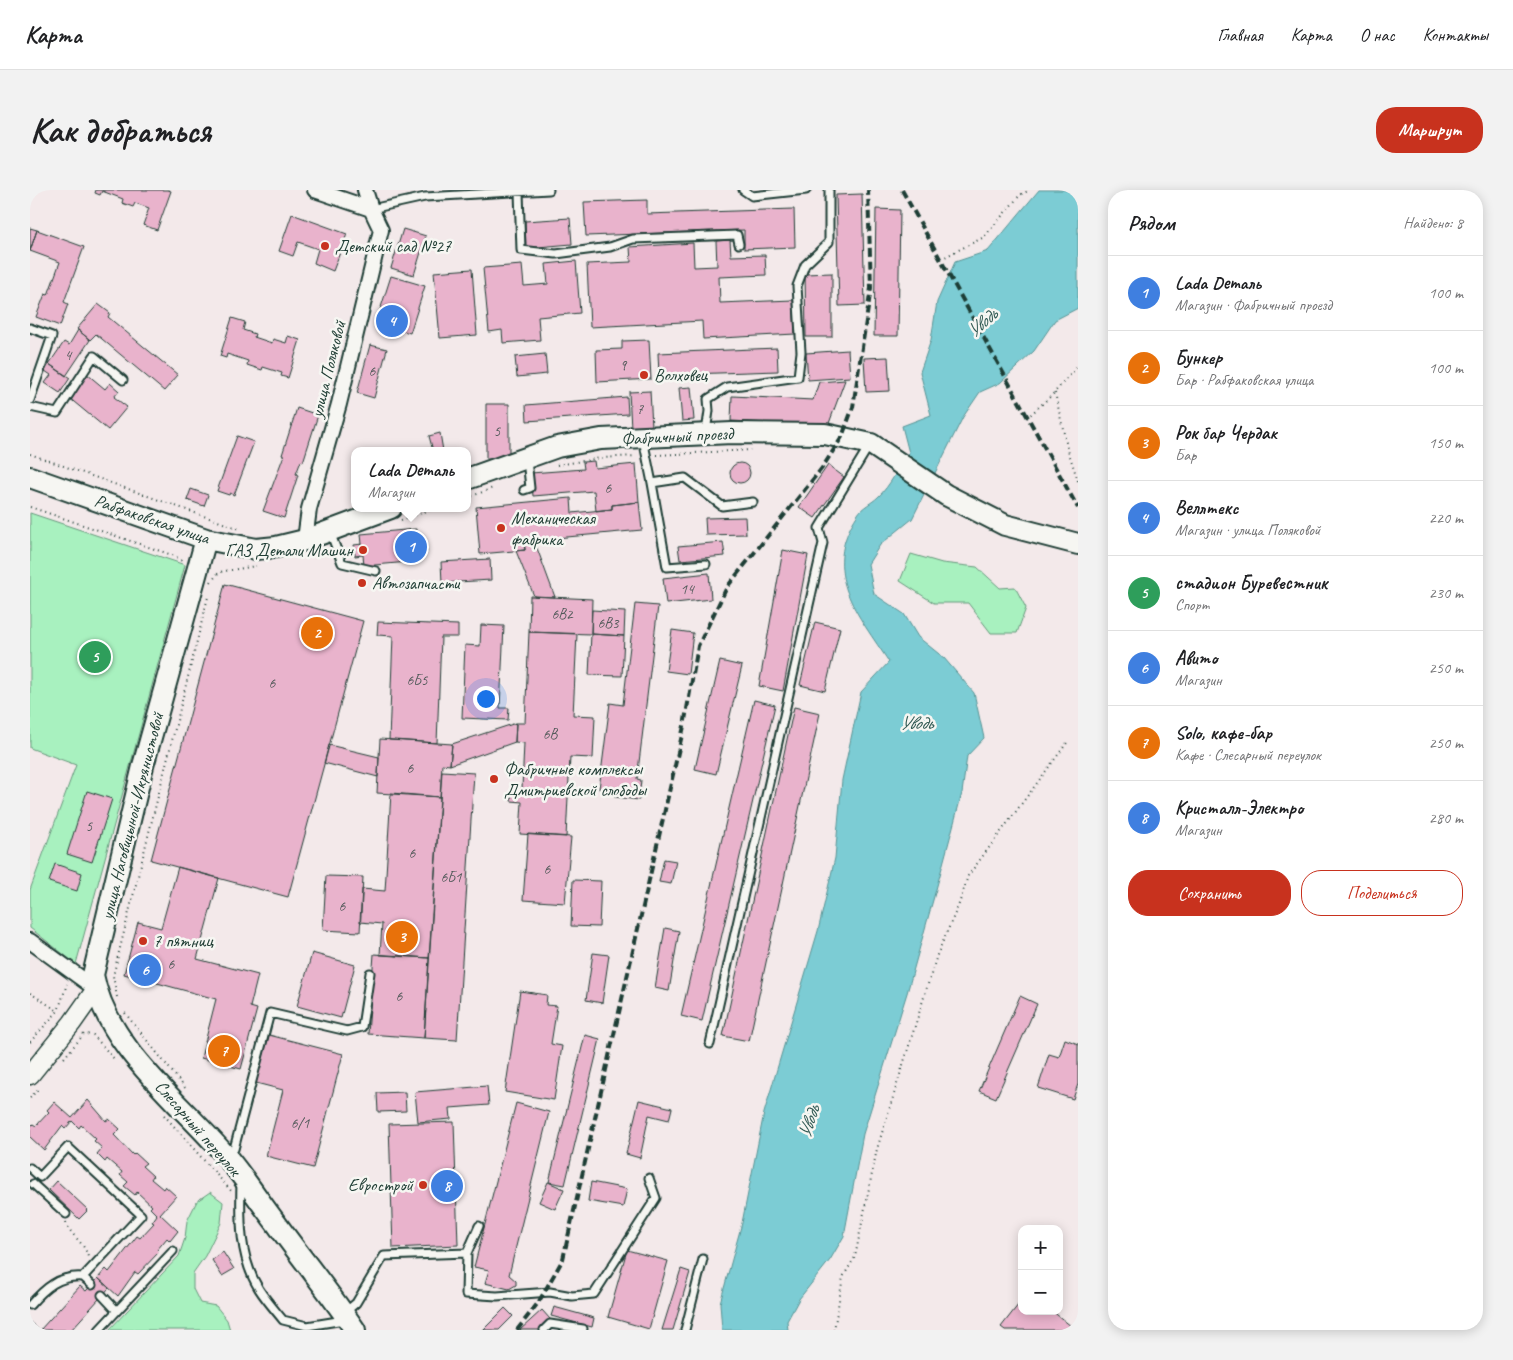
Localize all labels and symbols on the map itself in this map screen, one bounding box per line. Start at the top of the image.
place label: Детский сад №27 [335,235,452,257]
marker: Детский сад №27 [319,240,331,252]
pin: 4 [376,302,408,340]
water label: Уводь [962,302,1004,343]
street label: улица Поляковой [305,317,351,421]
house number: 4 [65,346,73,365]
house number: 9 [620,356,628,375]
house number: 6 [369,362,377,381]
place label: Волховец [654,364,709,386]
marker: Волховец [638,369,650,381]
house number: 7 [637,400,645,419]
house number: 5 [494,422,502,441]
street label: Фабричный проезд [621,422,735,450]
house number: 6 [605,479,613,498]
street label: Рабфаковская улица [92,489,214,549]
place label: Механическая фабрика [511,507,597,550]
marker: Механическая фабрика [495,522,507,534]
pin: 1 [395,528,427,566]
place label: ГАЗ Детали Машин [226,539,355,561]
marker: ГАЗ Детали Машин [357,544,369,556]
place label: Автозапчасти [372,572,461,594]
marker: Автозапчасти [356,577,368,589]
house number: 14 [680,580,695,599]
house number: 6В2 [551,605,574,624]
pin: 2 [301,614,333,652]
house number: 6В3 [597,614,620,633]
pin: 5 [79,638,111,676]
house number: 6Б5 [406,671,429,690]
house number: 6 [269,674,277,693]
your location [473,686,499,712]
street label: улица Наговицыной-Икрянистовой [95,709,169,923]
water label: Уводь [899,711,935,735]
house number: 6В [543,725,559,744]
place label: Фабричные комплексы Дмитриевской слободы [504,758,647,801]
house number: 6 [407,759,415,778]
marker: Фабричные комплексы Дмитриевской слободы [488,773,500,785]
house number: 5 [86,817,94,836]
house number: 6 [409,844,417,863]
house number: 6 [544,860,552,879]
house number: 6Б1 [440,868,463,887]
house number: 6 [339,897,347,916]
pin: 3 [386,918,418,956]
place label: 7 пятниц [153,930,214,952]
marker: 7 пятниц [137,935,149,947]
pin: 6 [129,951,161,989]
house number: 6 [168,955,176,974]
house number: 6 [396,987,404,1006]
pin: 7 [208,1032,240,1070]
street label: Слесарный переулок [150,1076,247,1182]
water label: Уводь [792,1101,826,1141]
house number: 6/1 [291,1114,310,1133]
pin: 8 [431,1167,463,1205]
place label: Еврострой [348,1174,414,1196]
marker: Еврострой [417,1179,429,1191]

